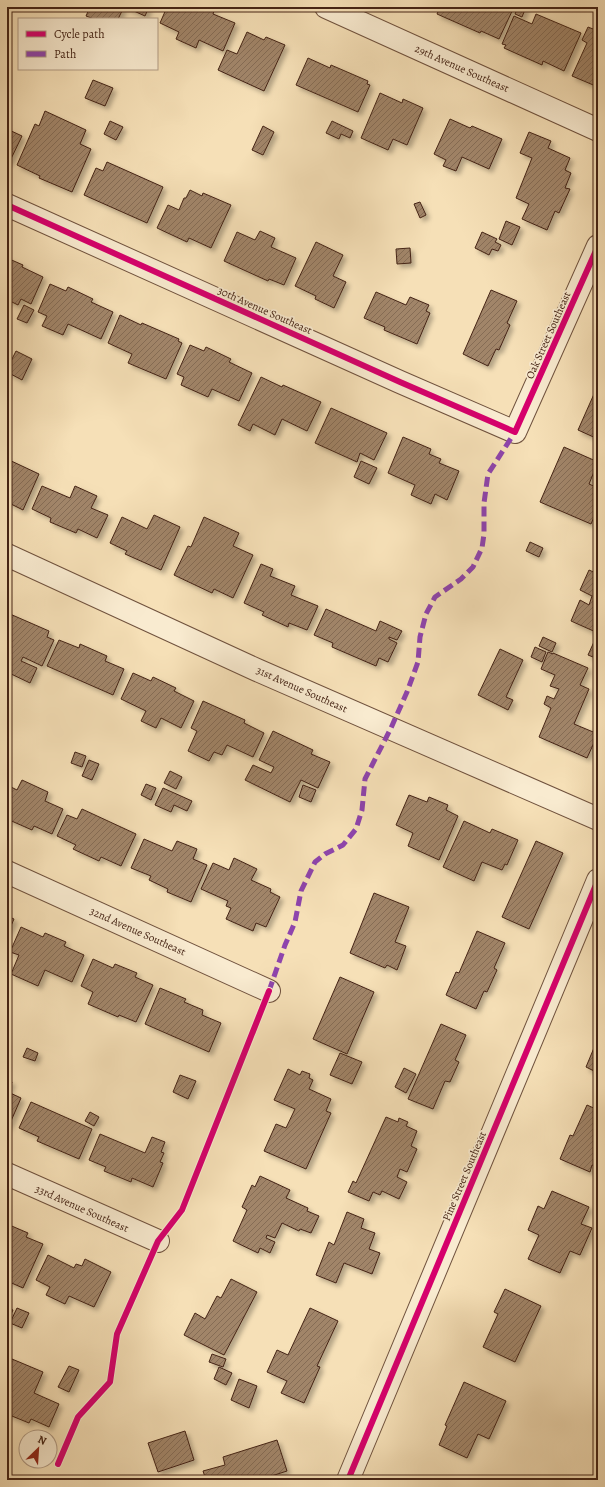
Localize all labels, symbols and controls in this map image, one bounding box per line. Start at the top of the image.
legend [18,18,158,70]
text: Cycle path [54,26,105,42]
street label: 29th Avenue Southeast [412,41,512,96]
text: Path [54,46,77,62]
street label: 30th Avenue Southeast [215,283,315,338]
street label: Oak Street Southeast [522,289,575,381]
street label: 31st Avenue Southeast [254,663,350,716]
street label: 32nd Avenue Southeast [87,904,188,960]
street label: Pine Street Southeast [439,1129,490,1223]
street label: 33rd Avenue Southeast [33,1181,131,1236]
north arrow [18,1429,58,1469]
text: N [35,1432,49,1449]

